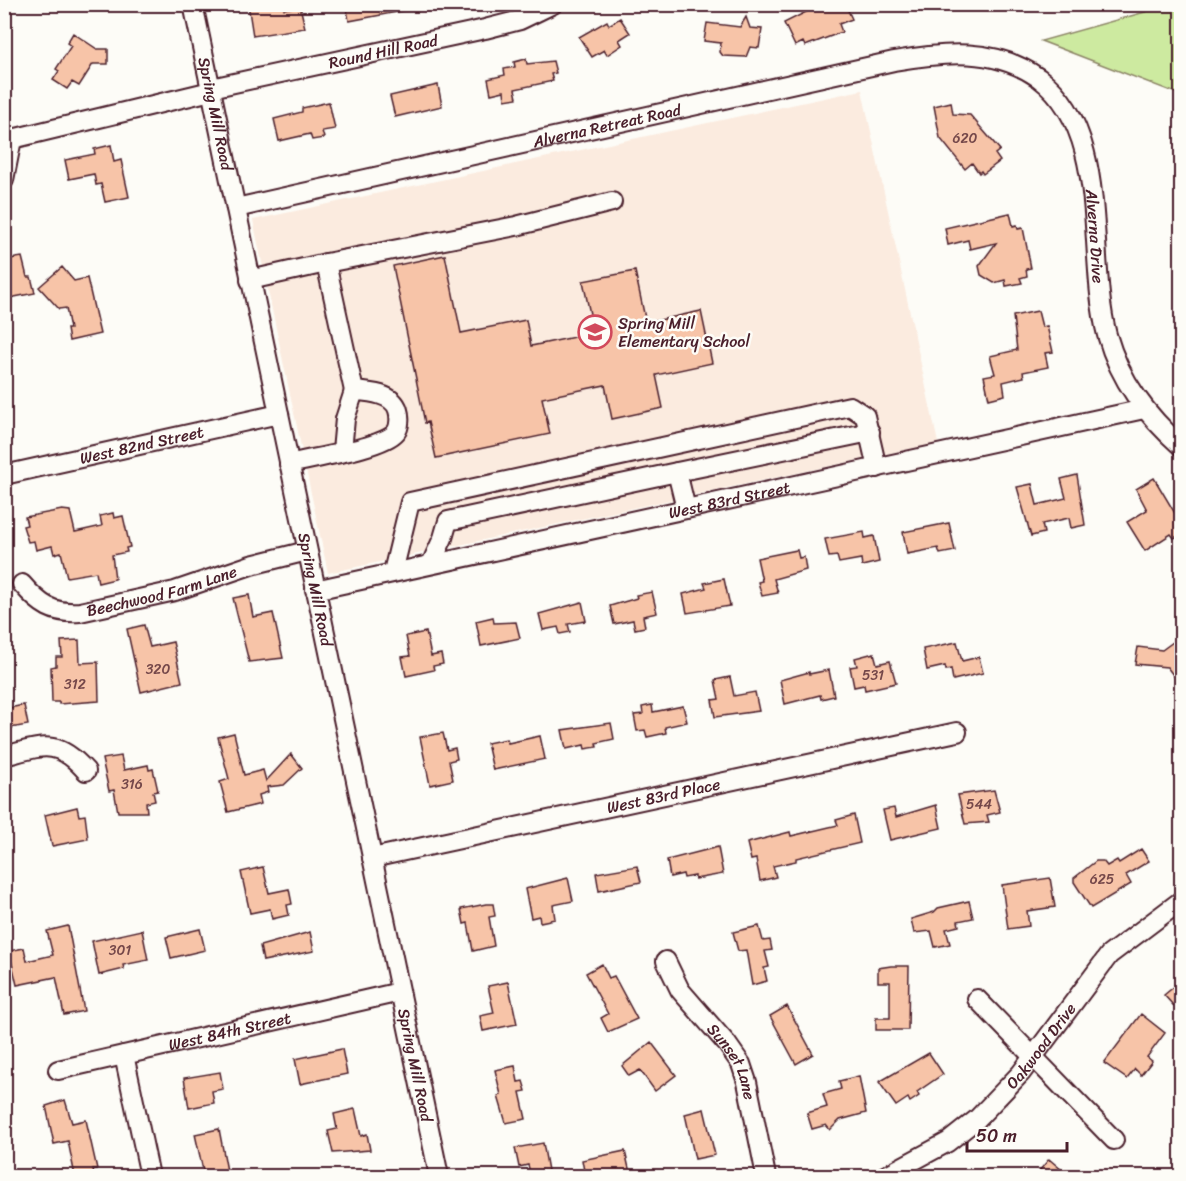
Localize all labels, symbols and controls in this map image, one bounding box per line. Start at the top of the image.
street label: Round Hill Road [326,25,442,77]
street label: Spring Mill Road [190,54,242,175]
street label: Alverna Retreat Road [529,94,685,156]
house number: 620 [953,126,978,151]
street label: Alverna Drive [1077,186,1113,284]
place label: Spring Mill Elementary School [618,309,750,356]
school or university icon: Spring Mill Elementary School [577,314,613,350]
street label: West 82nd Street [77,417,207,472]
street label: West 83rd Street [666,472,793,527]
street label: Spring Mill Road [290,530,342,650]
street label: Beechwood Farm Lane [84,556,241,625]
house number: 320 [146,657,170,682]
house number: 531 [862,663,884,688]
house number: 312 [64,672,86,697]
street label: West 83rd Place [604,769,723,822]
house number: 316 [121,772,143,797]
house number: 544 [966,792,992,817]
house number: 625 [1090,867,1115,892]
house number: 301 [109,938,131,963]
street label: Oakwood Drive [998,996,1084,1096]
street label: West 84th Street [165,1003,294,1059]
street label: Spring Mill Road [390,1005,442,1126]
street label: Sunset Lane [700,1016,765,1102]
scale bar [967,1115,1068,1153]
text: 50 m [976,1120,1017,1152]

